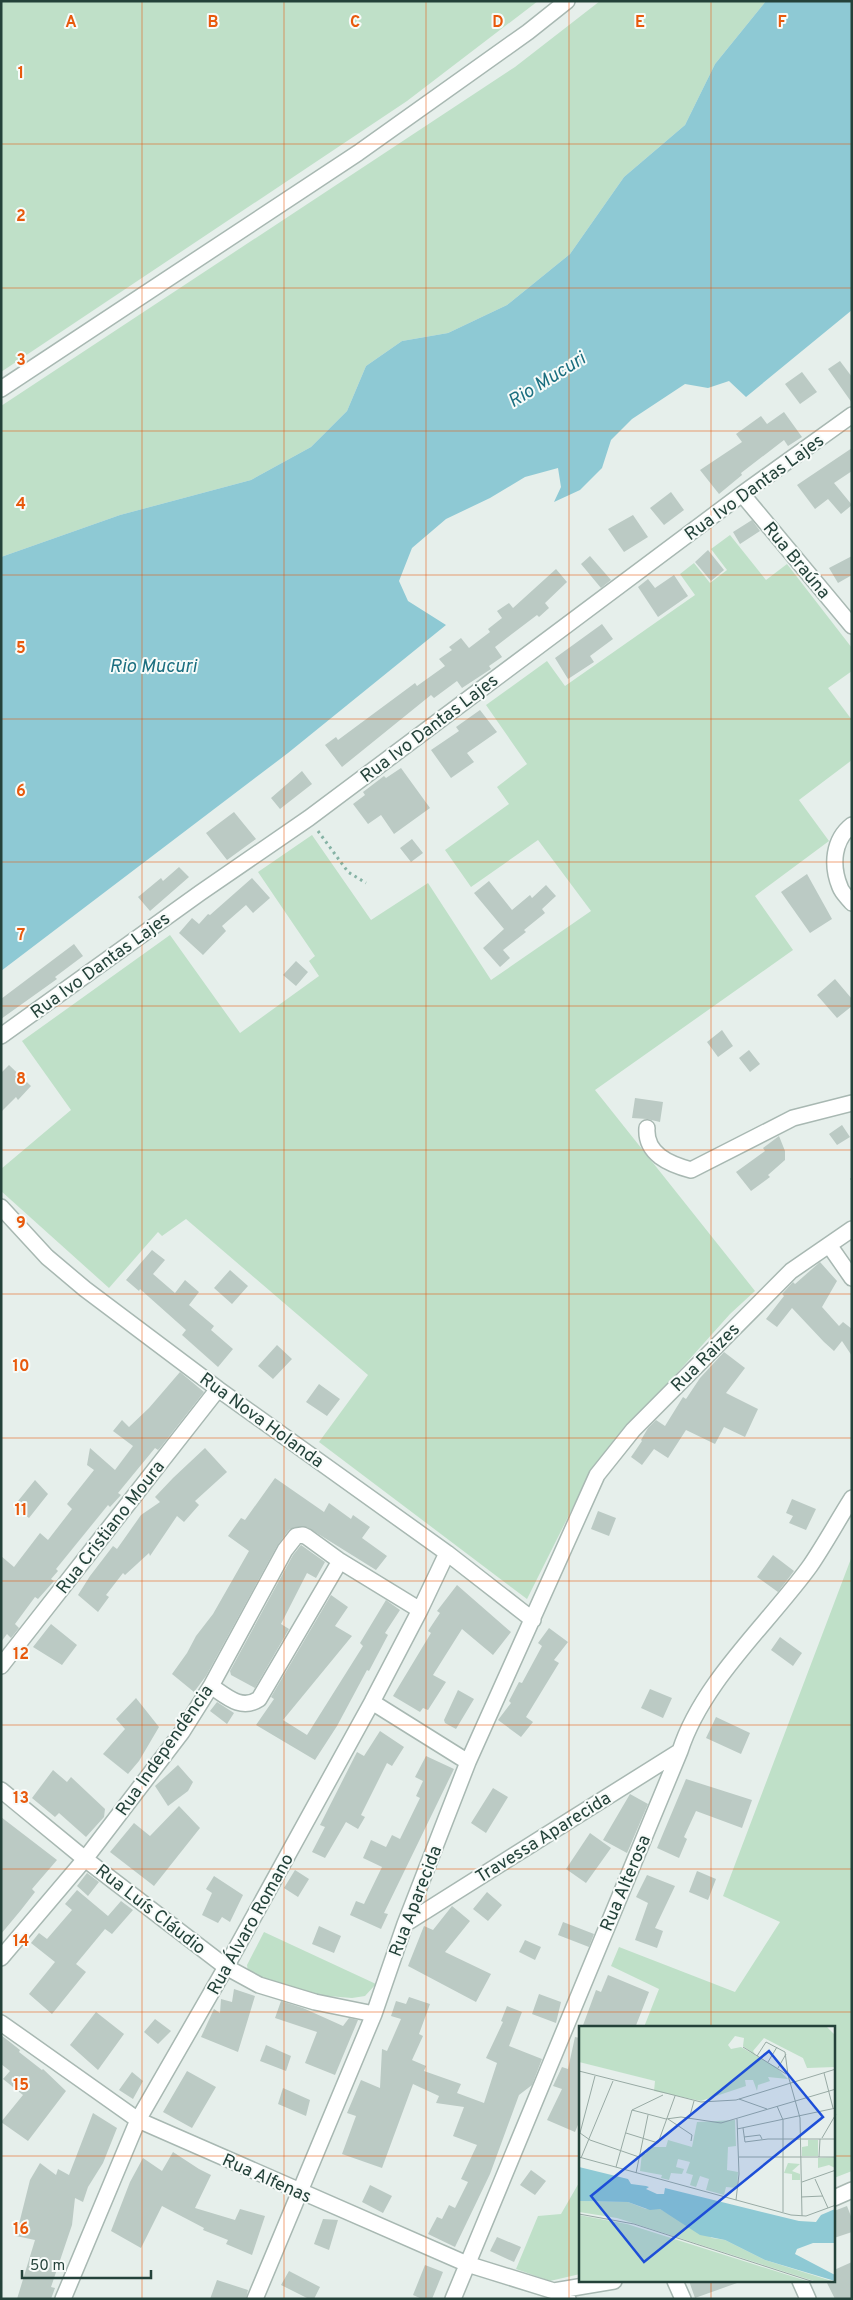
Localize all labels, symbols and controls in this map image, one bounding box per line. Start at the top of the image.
text: A [65,13,77,33]
text: B [207,13,219,33]
text: C [350,13,360,33]
text: D [492,13,504,33]
text: E [635,13,645,33]
text: F [777,13,787,33]
text: 1 [18,64,24,84]
text: 2 [16,207,26,227]
water label: Rio Mucuri [504,347,592,414]
text: 3 [16,351,26,371]
street label: Rua Ivo Dantas Lajes [681,430,829,547]
text: 4 [16,495,26,515]
street label: Rua Braúna [757,518,835,604]
text: 5 [16,639,26,659]
water label: Rio Mucuri [109,655,198,679]
street label: Rua Ivo Dantas Lajes [356,670,504,789]
text: 6 [16,782,26,802]
street label: Rua Ivo Dantas Lajes [27,908,175,1025]
text: 7 [17,926,25,946]
text: 8 [16,1070,26,1090]
text: 9 [16,1214,26,1234]
street label: Rua Raizes [667,1319,745,1397]
text: 10 [13,1357,29,1377]
street label: Rua Nova Holanda [194,1368,328,1474]
street label: Rua Cristiano Moura [52,1456,171,1599]
text: 11 [15,1501,27,1521]
text: 12 [13,1645,29,1665]
street label: Rua Independência [111,1681,219,1821]
street label: Travessa Aparecida [472,1787,616,1889]
text: 13 [13,1789,29,1809]
street label: Rua Alterosa [596,1832,657,1935]
street label: Rua Aparecida [385,1843,448,1960]
street label: Rua Álvaro Romano [201,1849,300,1999]
street label: Rua Luís Cláudio [90,1860,210,1960]
text: 14 [13,1932,29,1952]
inset map [579,2026,836,2282]
text: 15 [13,2076,29,2096]
street label: Rua Alfenas [218,2149,315,2209]
text: 16 [13,2220,29,2240]
scale bar [22,2248,151,2280]
text: 50 m [30,2257,65,2276]

